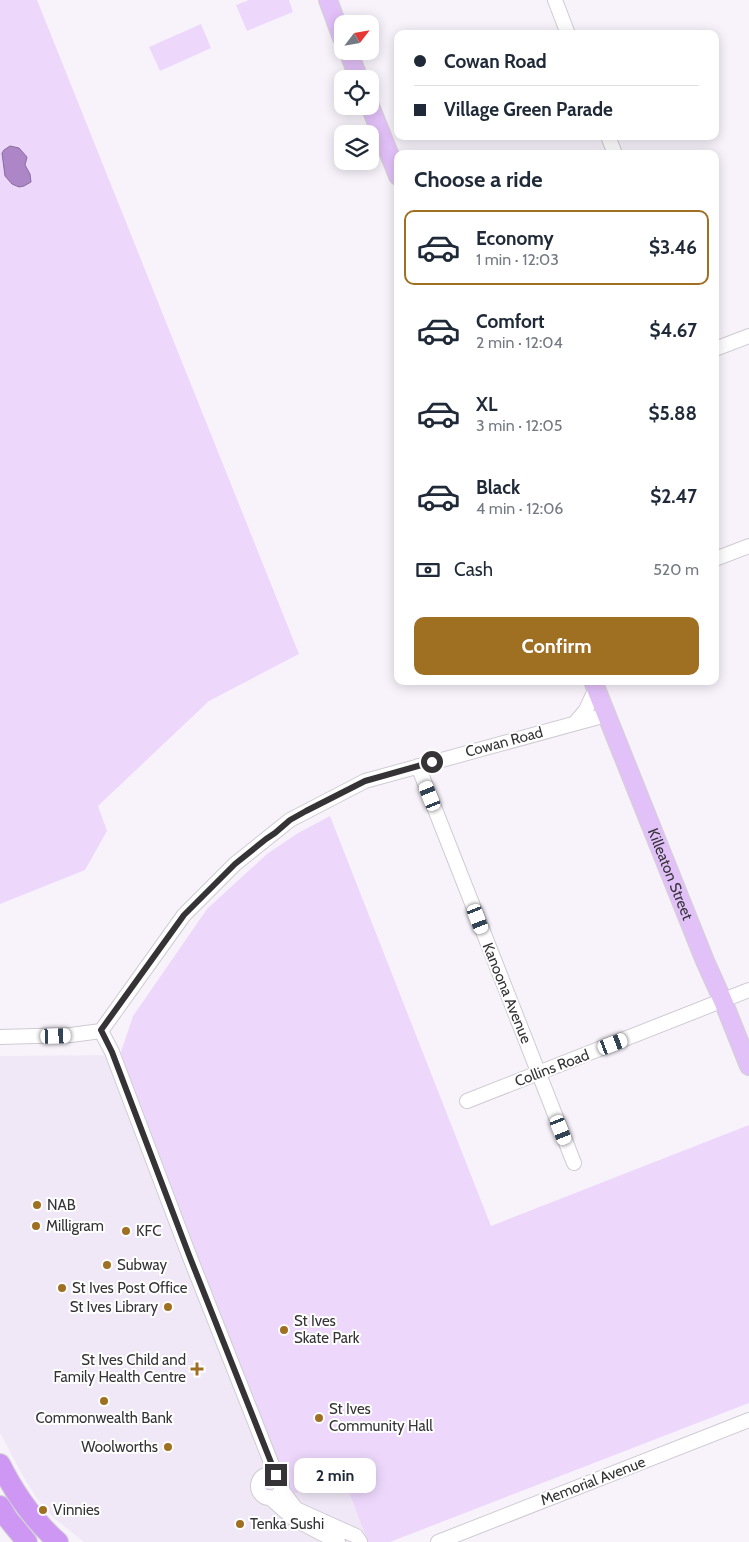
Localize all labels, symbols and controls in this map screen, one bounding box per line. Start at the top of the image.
north arrow [334,15,379,60]
map controls [334,15,379,170]
text: Cowan Road [444,50,547,73]
button: locate [334,70,379,115]
text: Village Green Parade [444,98,613,121]
button: layers [334,125,379,170]
text: Choose a ride [414,166,543,193]
icon: car [416,225,461,270]
text: Economy [476,227,554,250]
text: $3.46 [649,236,697,259]
text: 1 min · 12:03 [476,250,559,269]
icon: car [416,308,461,353]
text: Comfort [476,310,545,333]
text: $4.67 [650,319,697,342]
text: 2 min · 12:04 [476,333,563,352]
icon: car [416,391,461,436]
text: XL [476,393,497,416]
text: $5.88 [649,402,697,425]
text: 3 min · 12:05 [476,416,562,435]
icon: car [416,474,461,519]
text: Black [476,476,520,499]
text: $2.47 [650,485,697,508]
text: 4 min · 12:06 [476,499,563,518]
icon: cash [414,556,442,584]
text: Cash [454,558,493,581]
text: 520 m [653,560,699,579]
button: Confirm [414,617,699,675]
street label: Cowan Road [463,723,545,761]
route start [421,751,443,773]
car [417,779,442,813]
street label: Killeaton Street [644,826,697,923]
car [465,902,490,936]
street label: Kanoona Avenue [479,940,536,1046]
car [40,1028,71,1044]
car [596,1032,629,1056]
street label: Collins Road [512,1046,592,1090]
car [548,1113,573,1147]
place label: NAB [47,1196,76,1214]
marker: NAB [31,1199,43,1211]
place label: Milligram [46,1217,104,1235]
marker: Milligram [30,1220,42,1232]
place label: KFC [136,1222,161,1240]
marker: KFC [120,1225,132,1237]
place label: Subway [117,1256,167,1274]
marker: Subway [101,1259,113,1271]
place label: St Ives Post Office [72,1279,188,1297]
marker: St Ives Post Office [56,1282,68,1294]
place label: St Ives Library [70,1298,158,1316]
marker: St Ives Library [162,1301,174,1313]
place label: St Ives Skate Park [294,1312,360,1347]
marker: St Ives Skate Park [278,1324,290,1336]
place label: St Ives Child and Family Health Centre [54,1351,186,1386]
marker: St Ives Child and Family Health Centre [190,1362,204,1376]
marker: Commonwealth Bank [98,1395,110,1407]
place label: St Ives Community Hall [329,1400,433,1435]
place label: Commonwealth Bank [35,1409,173,1427]
marker: St Ives Community Hall [313,1412,325,1424]
place label: Woolworths [81,1438,158,1456]
marker: Woolworths [162,1441,174,1453]
street label: Memorial Avenue [538,1453,648,1509]
callout: 2 min [294,1458,376,1492]
route end [265,1464,287,1486]
text: 2 min [316,1466,354,1485]
place label: Vinnies [53,1501,100,1519]
marker: Vinnies [37,1504,49,1516]
place label: Tenka Sushi [250,1515,324,1533]
marker: Tenka Sushi [234,1518,246,1530]

